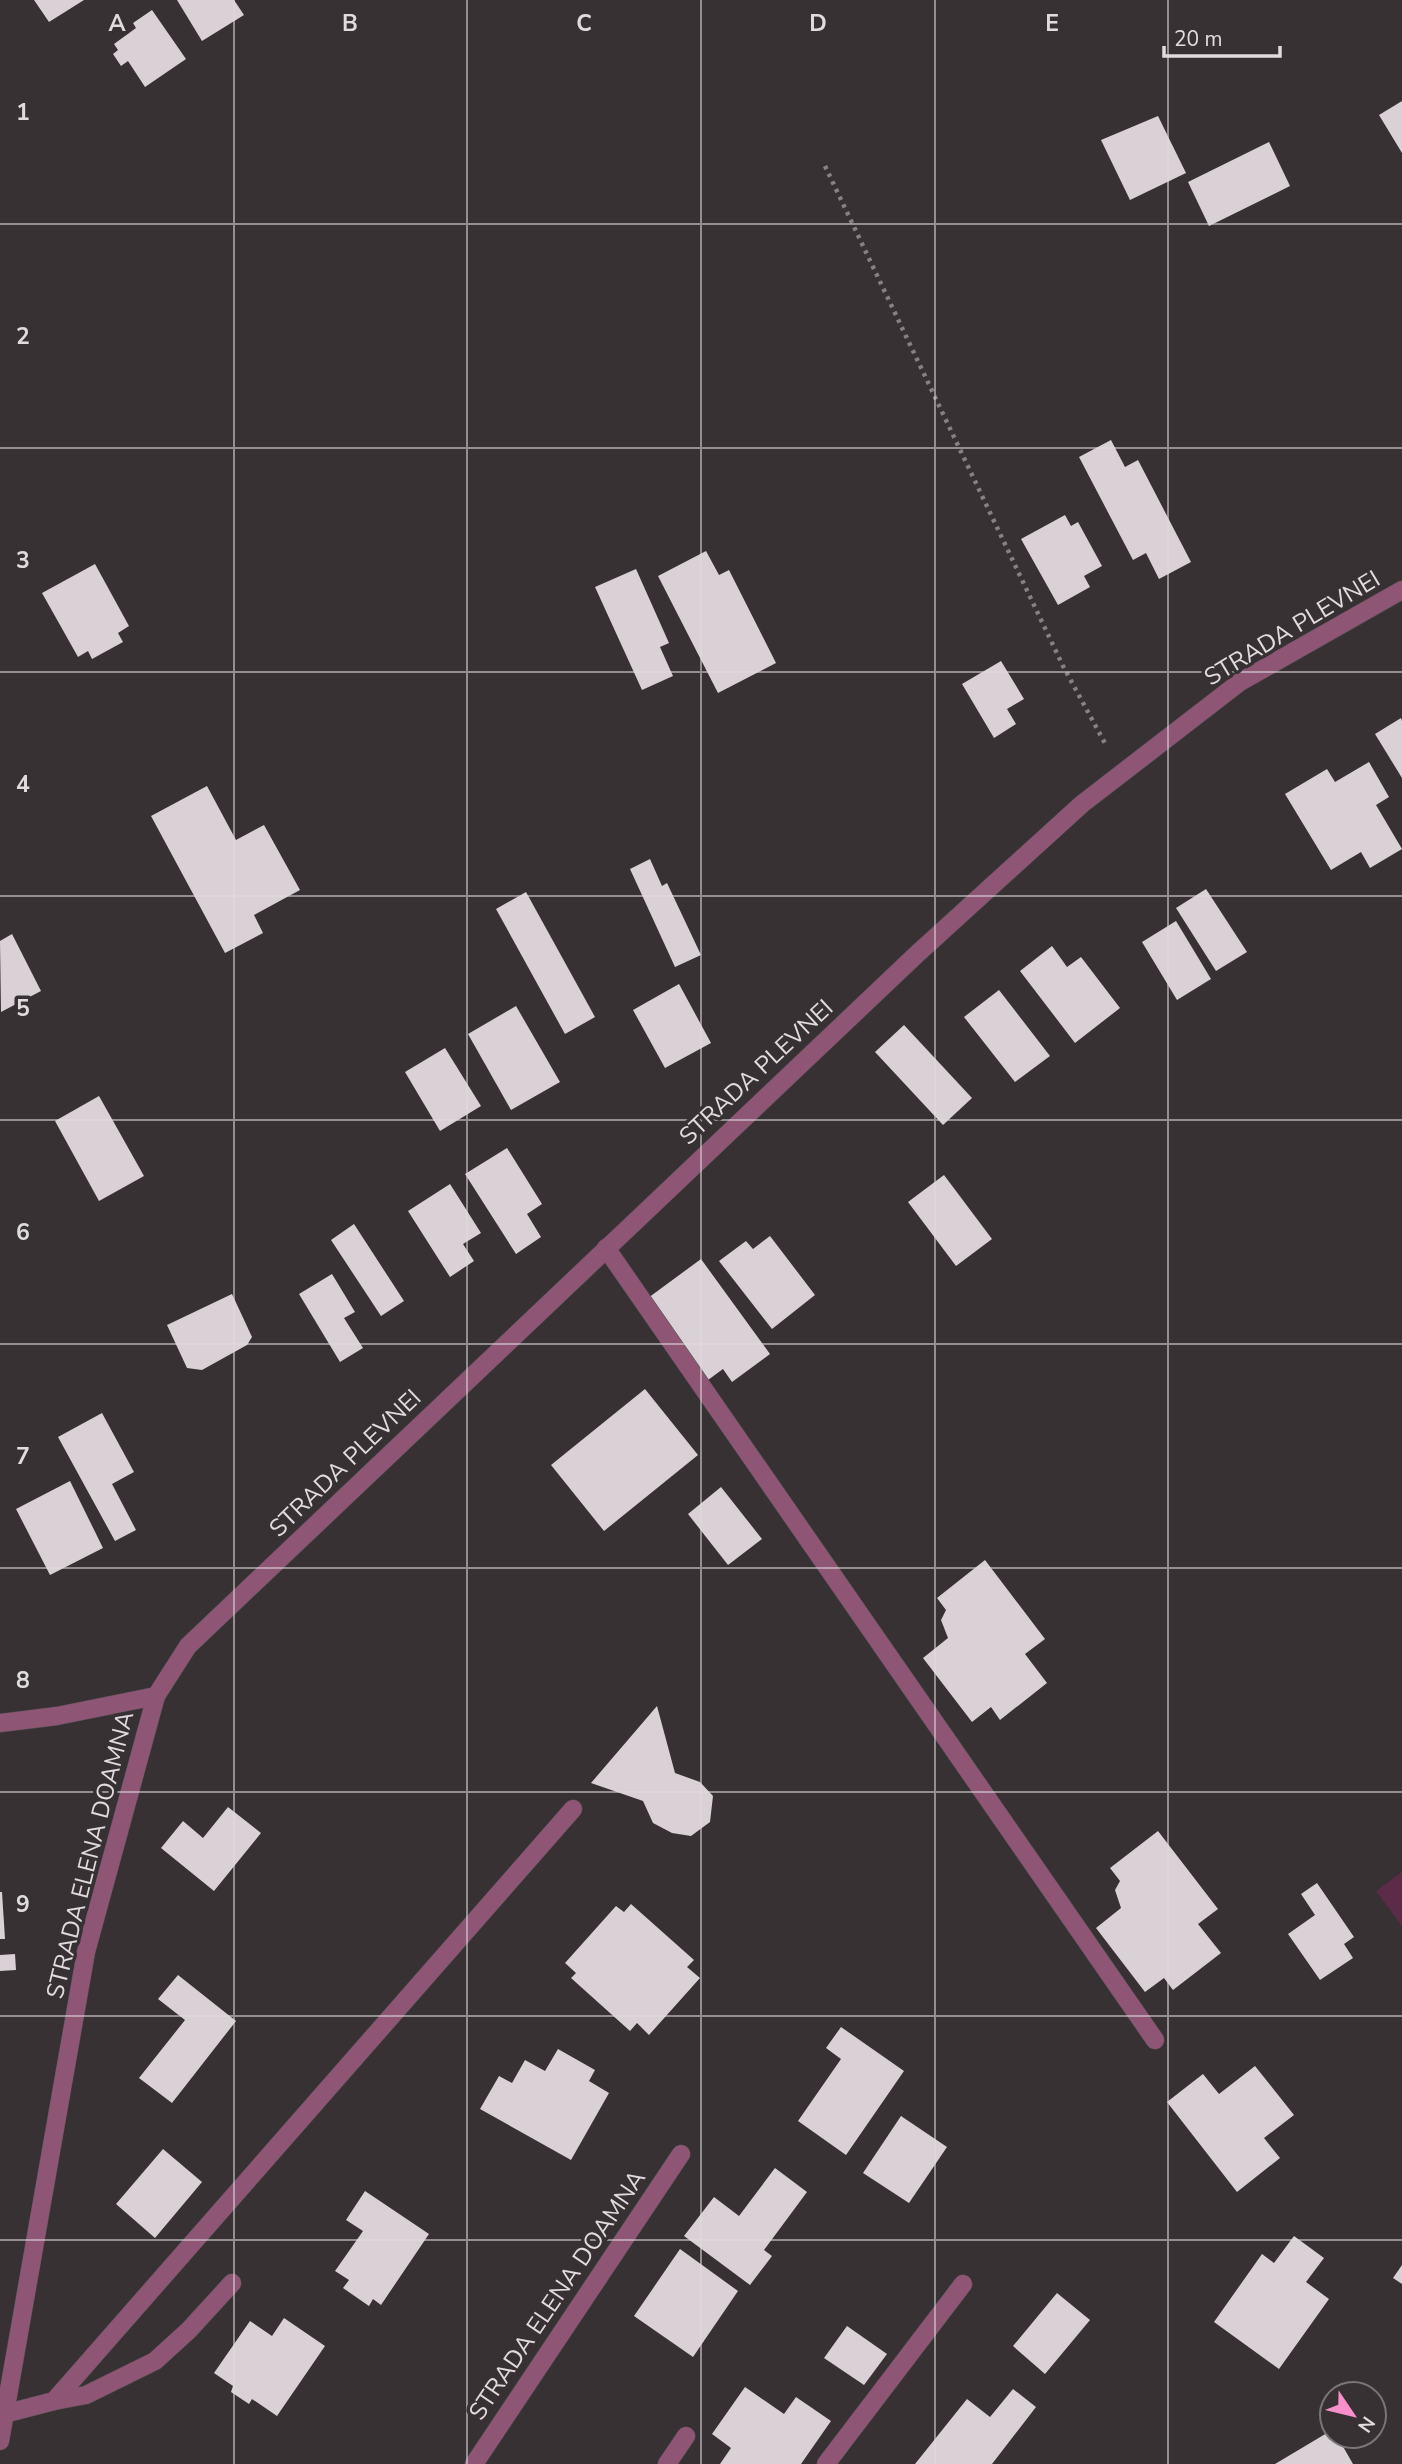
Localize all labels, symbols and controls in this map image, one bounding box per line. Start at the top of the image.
text: A [108,8,126,39]
text: B [342,8,358,39]
text: C [576,8,592,39]
text: D [809,8,827,39]
text: E [1045,8,1059,39]
scale bar [1164,14,1280,58]
text: 20 m [1174,25,1223,53]
text: 1 [16,97,30,128]
text: 2 [16,321,30,352]
text: 3 [16,545,30,576]
street label: STRADA PLEVNEI [1198,563,1386,693]
text: 4 [16,769,30,800]
street label: STRADA PLEVNEI [672,992,840,1152]
text: 5 [16,993,30,1024]
text: 6 [16,1217,30,1248]
street label: STRADA PLEVNEI [262,1382,428,1544]
text: 7 [16,1441,30,1472]
text: 8 [16,1665,30,1696]
street label: STRADA ELENA DOAMNA [39,1708,141,2002]
text: 9 [16,1889,30,1920]
street label: STRADA ELENA DOAMNA [461,2163,653,2426]
north arrow [1318,2380,1388,2450]
text: N [1351,2411,1381,2437]

